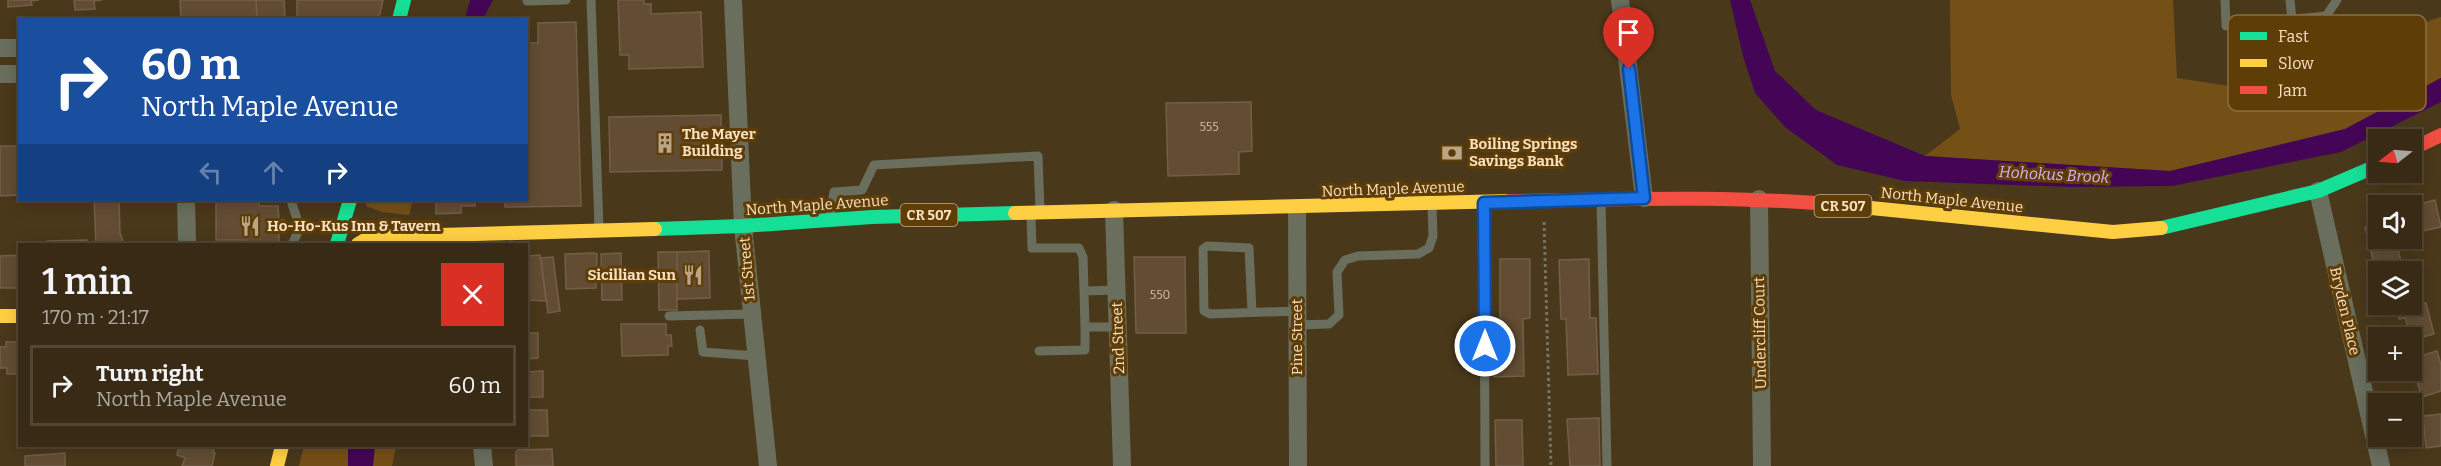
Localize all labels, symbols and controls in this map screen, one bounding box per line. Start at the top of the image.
pin [1603,7,1654,69]
legend [2228,15,2426,111]
icon: arrive [1612,16,1645,49]
text: Fast [2278,27,2309,46]
text: 60 m [141,40,240,90]
icon: right [42,42,120,120]
text: Slow [2278,54,2314,73]
text: Jam [2277,81,2307,100]
text: North Maple Avenue [141,91,398,123]
house number: 555 [1199,120,1219,134]
place label: The Mayer Building [682,125,756,160]
north arrow [2368,129,2422,183]
map controls [2368,129,2422,447]
building icon: The Mayer Building [653,131,677,155]
place label: Boiling Springs Savings Bank [1469,135,1577,170]
bank icon: Boiling Springs Savings Bank [1440,141,1464,165]
icon: left [194,156,227,189]
icon: ahead [257,156,290,189]
icon: right [320,156,353,189]
water label: Hohokus Brook [1998,162,2110,187]
street label: North Maple Avenue [1321,178,1465,200]
street label: North Maple Avenue [1880,184,2024,216]
street label: North Maple Avenue [745,191,889,219]
road number: CR 507 [1814,195,1872,217]
button: sound [2368,195,2422,249]
road number: CR 507 [900,204,958,226]
restaurant icon: Ho-Ho-Kus Inn & Tavern [238,214,262,238]
place label: Ho-Ho-Kus Inn & Tavern [267,217,441,235]
street label: 1st Street [735,236,759,302]
text: 1 min [42,260,133,304]
button: layers [2368,261,2422,315]
button: close [441,263,504,326]
restaurant icon: Sicillian Sun [681,263,705,287]
street label: Bryden Place [2326,265,2364,357]
place label: Sicillian Sun [588,266,676,284]
street label: Undercliff Court [1750,276,1770,390]
house number: 550 [1150,288,1170,302]
street label: Pine Street [1288,298,1306,375]
street label: 2nd Street [1108,301,1128,374]
text: 170 m · 21:17 [42,305,149,329]
position arrow [1453,314,1517,378]
button: + [2368,327,2422,381]
text: Turn right [96,360,204,387]
icon: right [45,369,78,402]
text: 60 m [449,372,501,399]
text: North Maple Avenue [96,387,287,411]
button: − [2368,393,2422,447]

